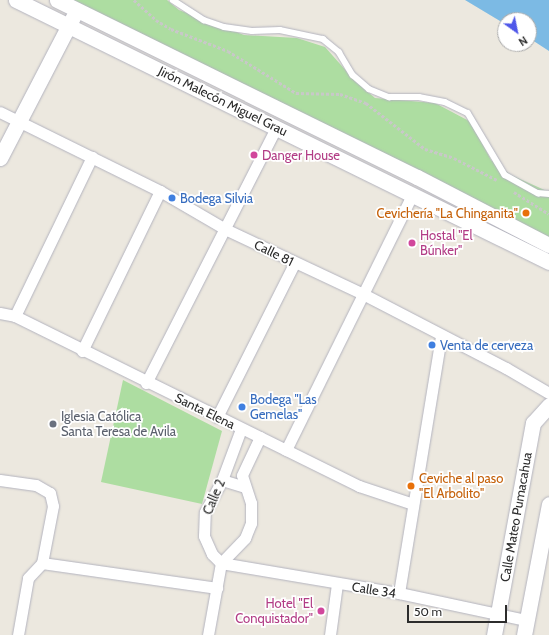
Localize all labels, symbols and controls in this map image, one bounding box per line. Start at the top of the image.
north arrow [497,12,537,52]
text: N [516,33,530,49]
street label: Jirón Malecón Miguel Grau [156,63,290,139]
place label: Danger House [262,147,340,163]
marker: Danger House [249,150,259,160]
place label: Bodega Silvia [180,190,253,206]
marker: Bodega Silvia [167,193,177,203]
place label: Cevichería "La Chinganita" [377,205,518,221]
marker: Cevichería "La Chinganita" [521,208,531,218]
place label: Hostal "El Búnker" [420,228,473,259]
street label: Calle 81 [252,237,296,269]
marker: Hostal "El Búnker" [407,238,417,248]
place label: Venta de cerveza [440,337,533,353]
marker: Venta de cerveza [427,340,437,350]
street label: Santa Elena [172,390,238,432]
place label: Bodega "Las Gemelas" [250,392,317,423]
marker: Bodega "Las Gemelas" [237,402,247,412]
place label: Iglesia Católica Santa Teresa de Avila [61,409,176,440]
marker: Iglesia Católica Santa Teresa de Avila [48,419,58,429]
street label: Calle Mateo Pumacahua [497,451,535,583]
place label: Ceviche al paso "El Arbolito" [419,471,503,502]
street label: Calle 2 [200,477,228,517]
marker: Ceviche al paso "El Arbolito" [406,481,416,491]
street label: Calle 34 [351,579,397,601]
place label: Hotel "El Conquistador" [235,596,313,627]
scale bar [409,597,509,623]
text: 50 m [414,604,442,619]
marker: Hotel "El Conquistador" [316,606,326,616]

